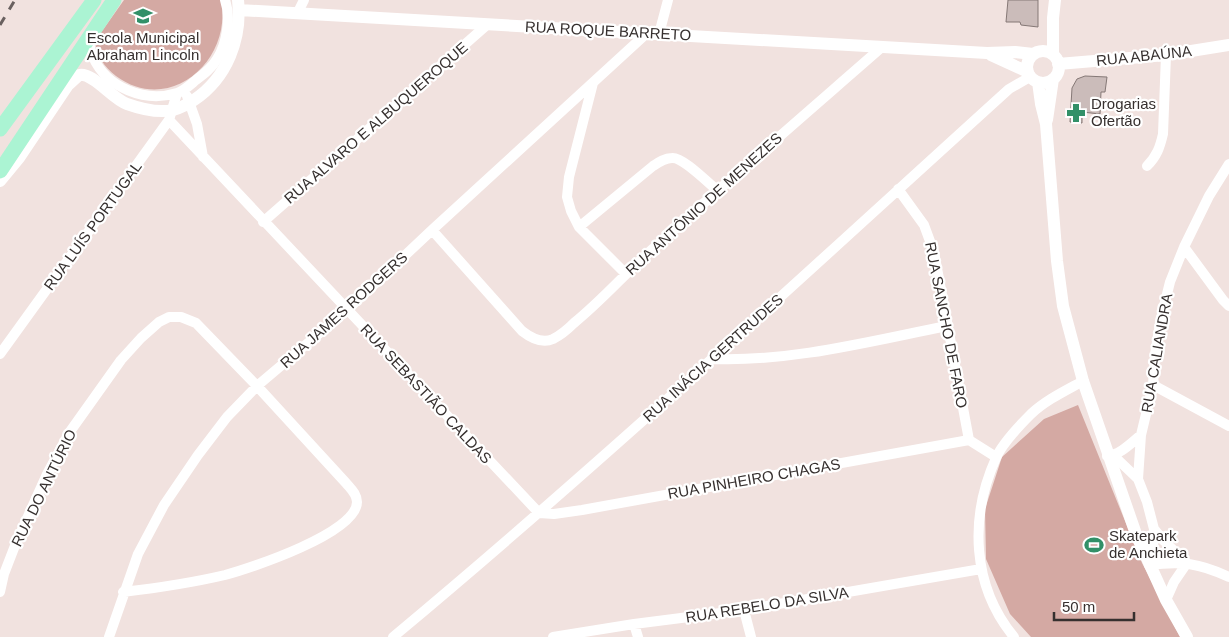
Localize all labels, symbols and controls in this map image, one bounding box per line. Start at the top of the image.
school or university icon: Escola Municipal Abraham Lincoln [132,5,154,27]
street label: RUA ROQUE BARRETO [524,18,692,43]
place label: Escola Municipal Abraham Lincoln [87,29,199,63]
street label: RUA ALVARO E ALBUQUEROQUE [281,38,471,207]
street label: RUA ABAÚNA [1095,42,1193,69]
place label: Drogarias Ofertão [1091,95,1156,129]
pharmacy icon: Drogarias Ofertão [1065,102,1087,124]
street label: RUA ANTÔNIO DE MENEZES [622,129,785,278]
street label: RUA LUÍS PORTUGAL [40,158,145,293]
street label: RUA SANCHO DE FARO [922,240,971,410]
street label: RUA JAMES RODGERS [277,248,411,371]
street label: RUA INÁCIA GERTRUDES [639,290,786,425]
street label: RUA CALIANDRA [1138,292,1175,414]
street label: RUA SEBASTIÃO CALDAS [357,320,495,467]
street label: RUA DO ANTÚRIO [8,426,79,549]
street label: RUA PINHEIRO CHAGAS [666,455,842,502]
place label: Skatepark de Anchieta [1109,527,1188,561]
sports icon: Skatepark de Anchieta [1083,534,1105,556]
street label: RUA REBELO DA SILVA [684,583,849,626]
scale bar [1054,590,1134,622]
text: 50 m [1062,598,1095,615]

